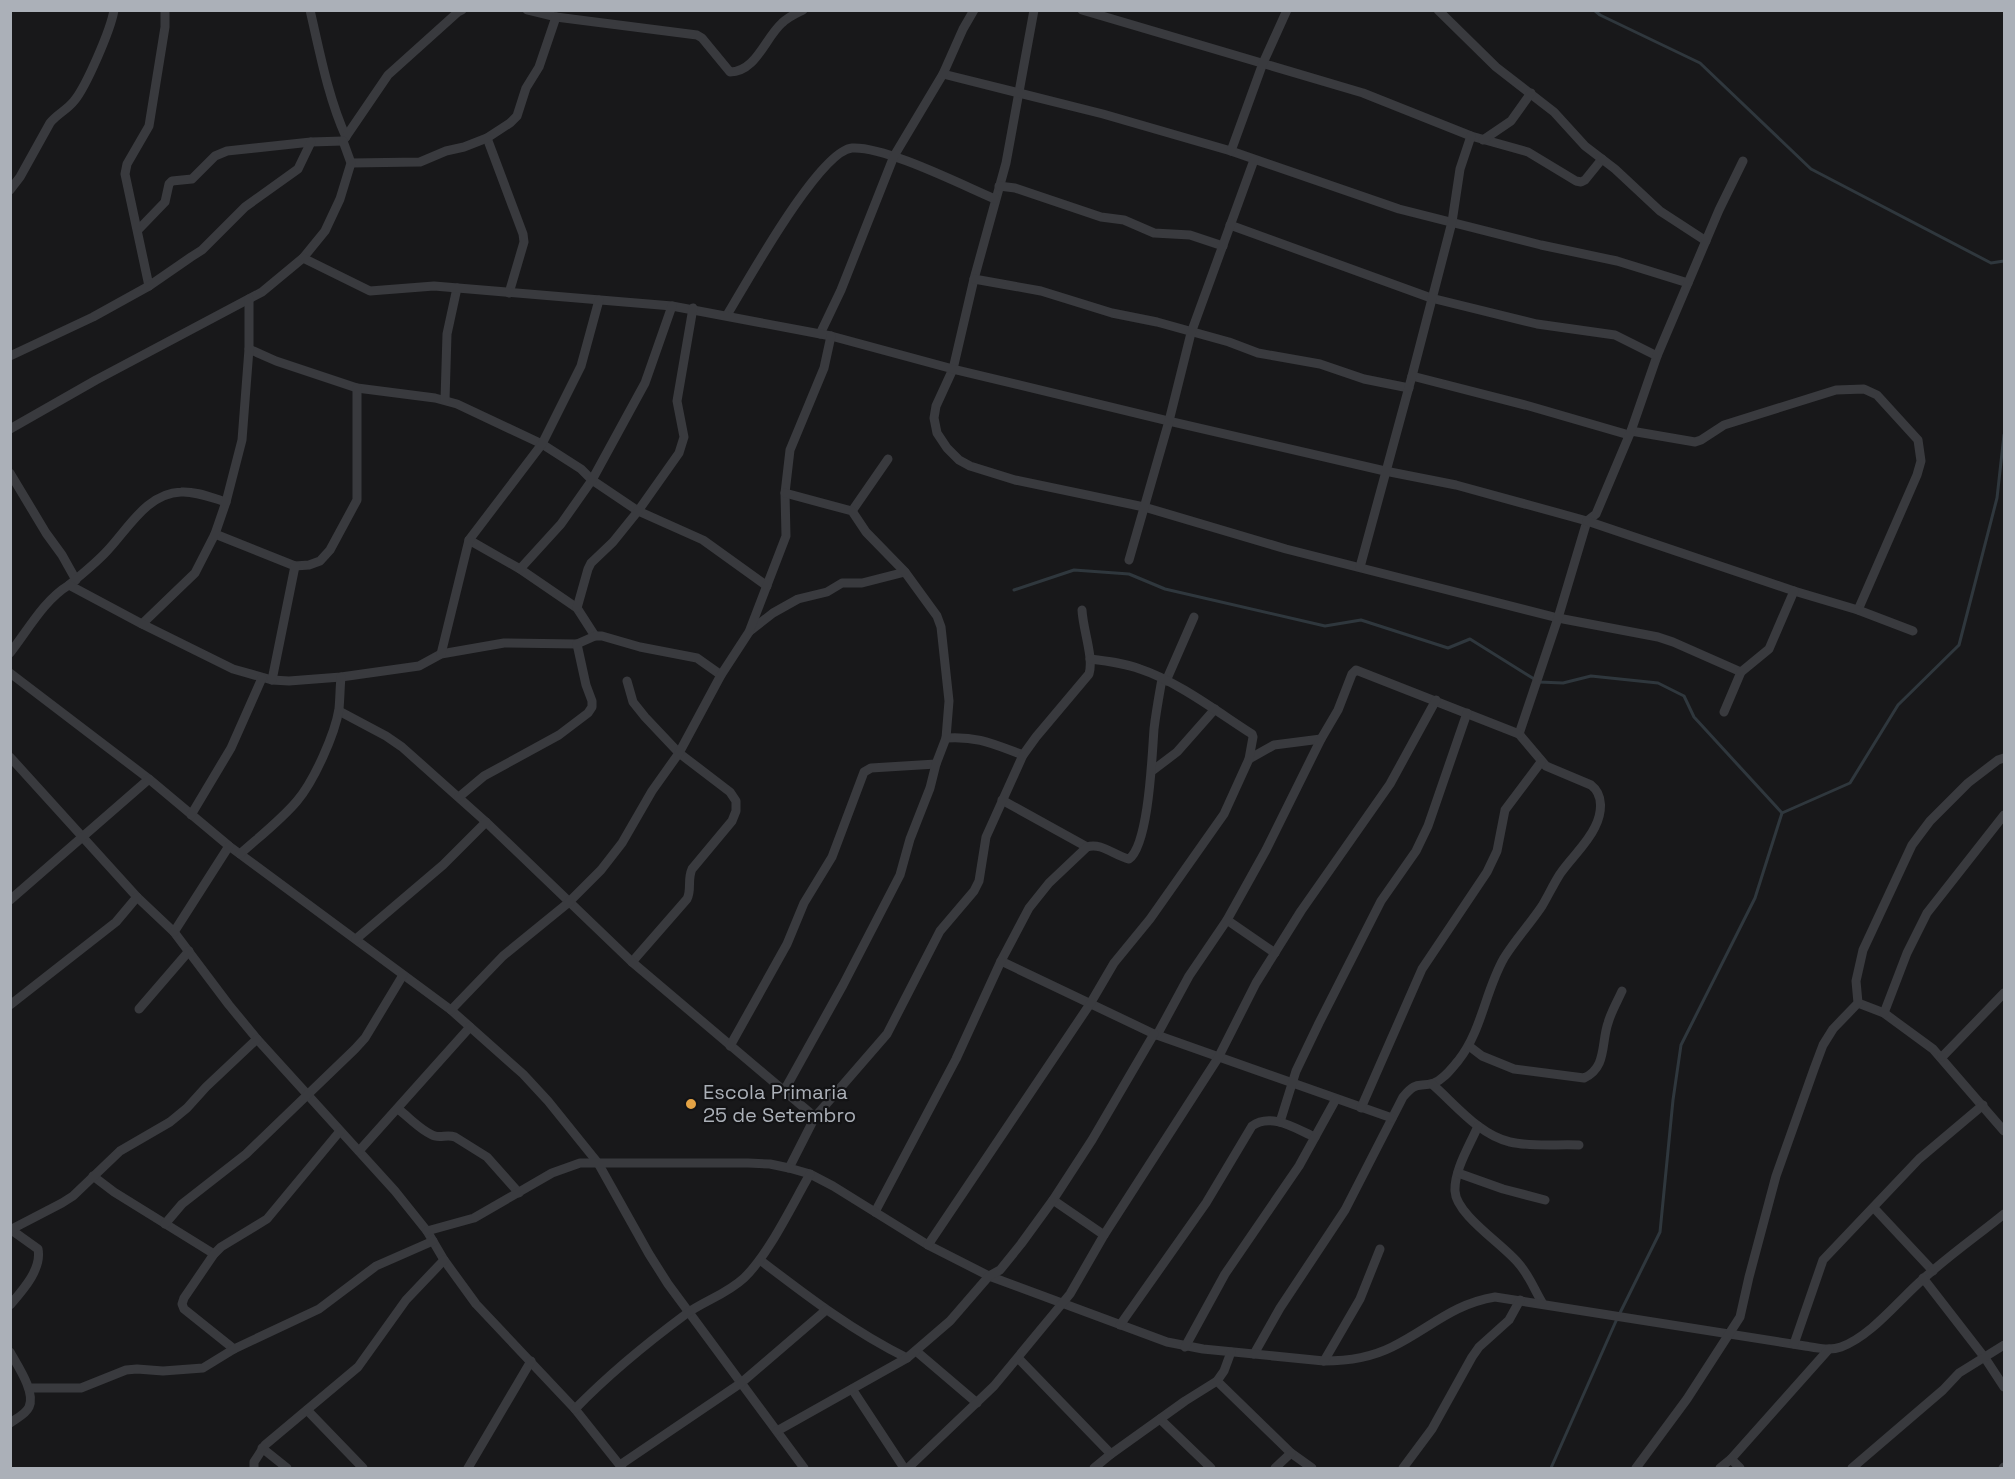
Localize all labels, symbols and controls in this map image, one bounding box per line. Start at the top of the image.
place label: Escola Primaria 25 de Setembro [703,1079,856,1128]
marker: Escola Primaria 25 de Setembro [684,1097,698,1111]

